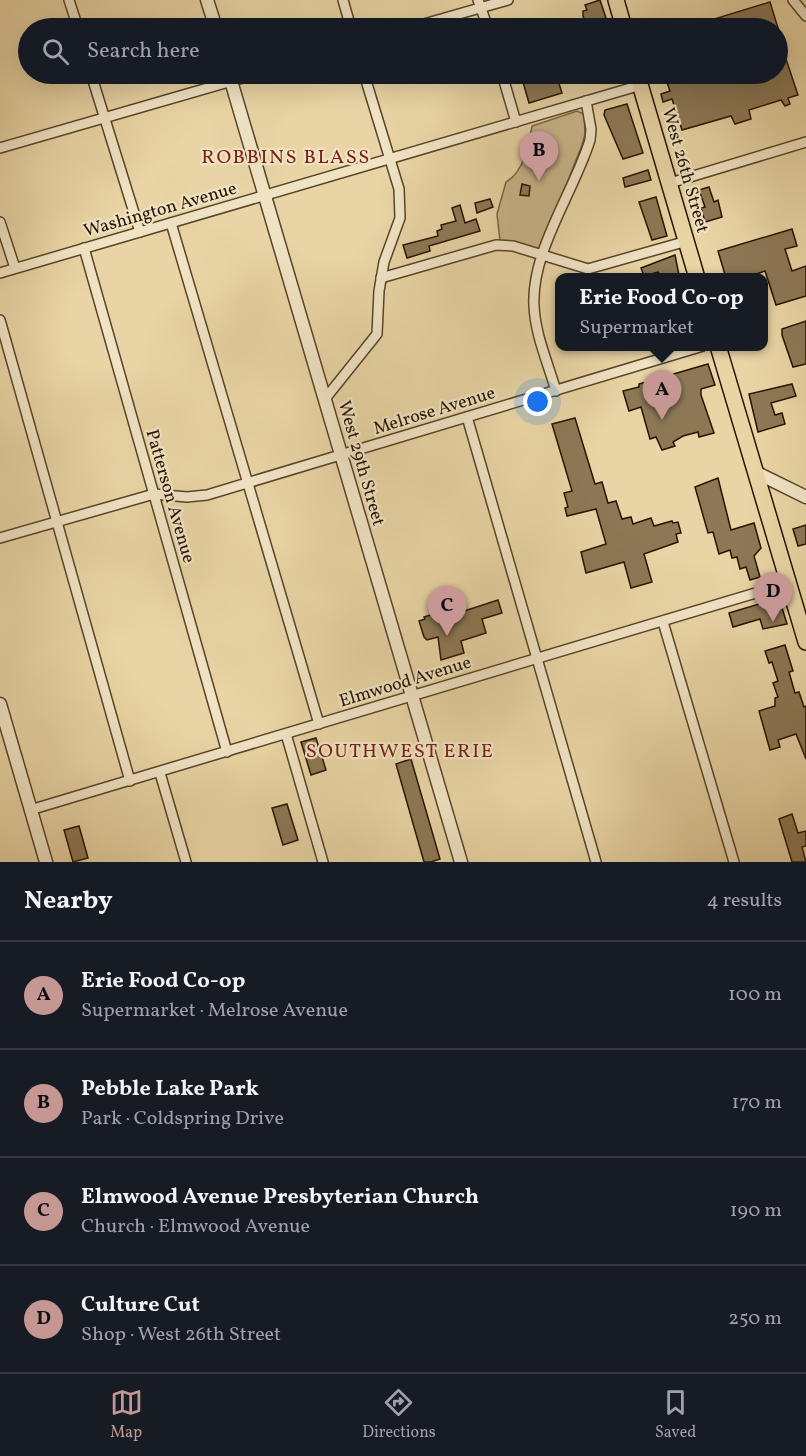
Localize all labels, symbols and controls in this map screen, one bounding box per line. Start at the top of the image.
search box [18,18,788,84]
icon: search [39,35,72,68]
text: Search here [87,36,200,67]
street label: West 26th Street [655,105,714,236]
pin: B [520,132,558,181]
district label: ROBBINS BLASS [201,144,371,172]
street label: Washington Avenue [81,177,240,244]
popup [555,273,768,351]
text: Erie Food Co-op [579,283,744,314]
text: Supermarket [579,314,694,342]
pin: A [642,370,682,420]
street label: Melrose Avenue [370,381,498,442]
your location [523,387,552,416]
street label: West 29th Street [331,398,390,529]
street label: Patterson Avenue [139,427,201,566]
pin: D [754,572,792,622]
pin: C [428,586,466,636]
street label: Elmwood Avenue [336,650,475,714]
district label: SOUTHWEST ERIE [306,738,494,766]
text: Nearby [24,883,113,919]
text: 4 results [707,887,782,915]
text: Erie Food Co-op [81,966,245,997]
text: A [36,981,51,1009]
text: 100 m [728,981,782,1009]
text: Supermarket · Melrose Avenue [81,997,348,1025]
text: Pebble Lake Park [81,1074,259,1105]
text: B [37,1089,50,1117]
text: 170 m [732,1089,782,1117]
text: Park · Coldspring Drive [81,1105,284,1133]
text: Elmwood Avenue Presbyterian Church [81,1182,479,1213]
text: C [37,1197,50,1225]
text: 190 m [730,1197,782,1225]
text: Church · Elmwood Avenue [81,1213,310,1241]
text: Culture Cut [81,1290,200,1321]
text: D [36,1305,51,1333]
text: 250 m [728,1305,782,1333]
text: Shop · West 26th Street [81,1321,281,1349]
tab: Map [110,1386,143,1444]
tab: Directions [362,1386,436,1444]
tab: Saved [655,1386,696,1444]

